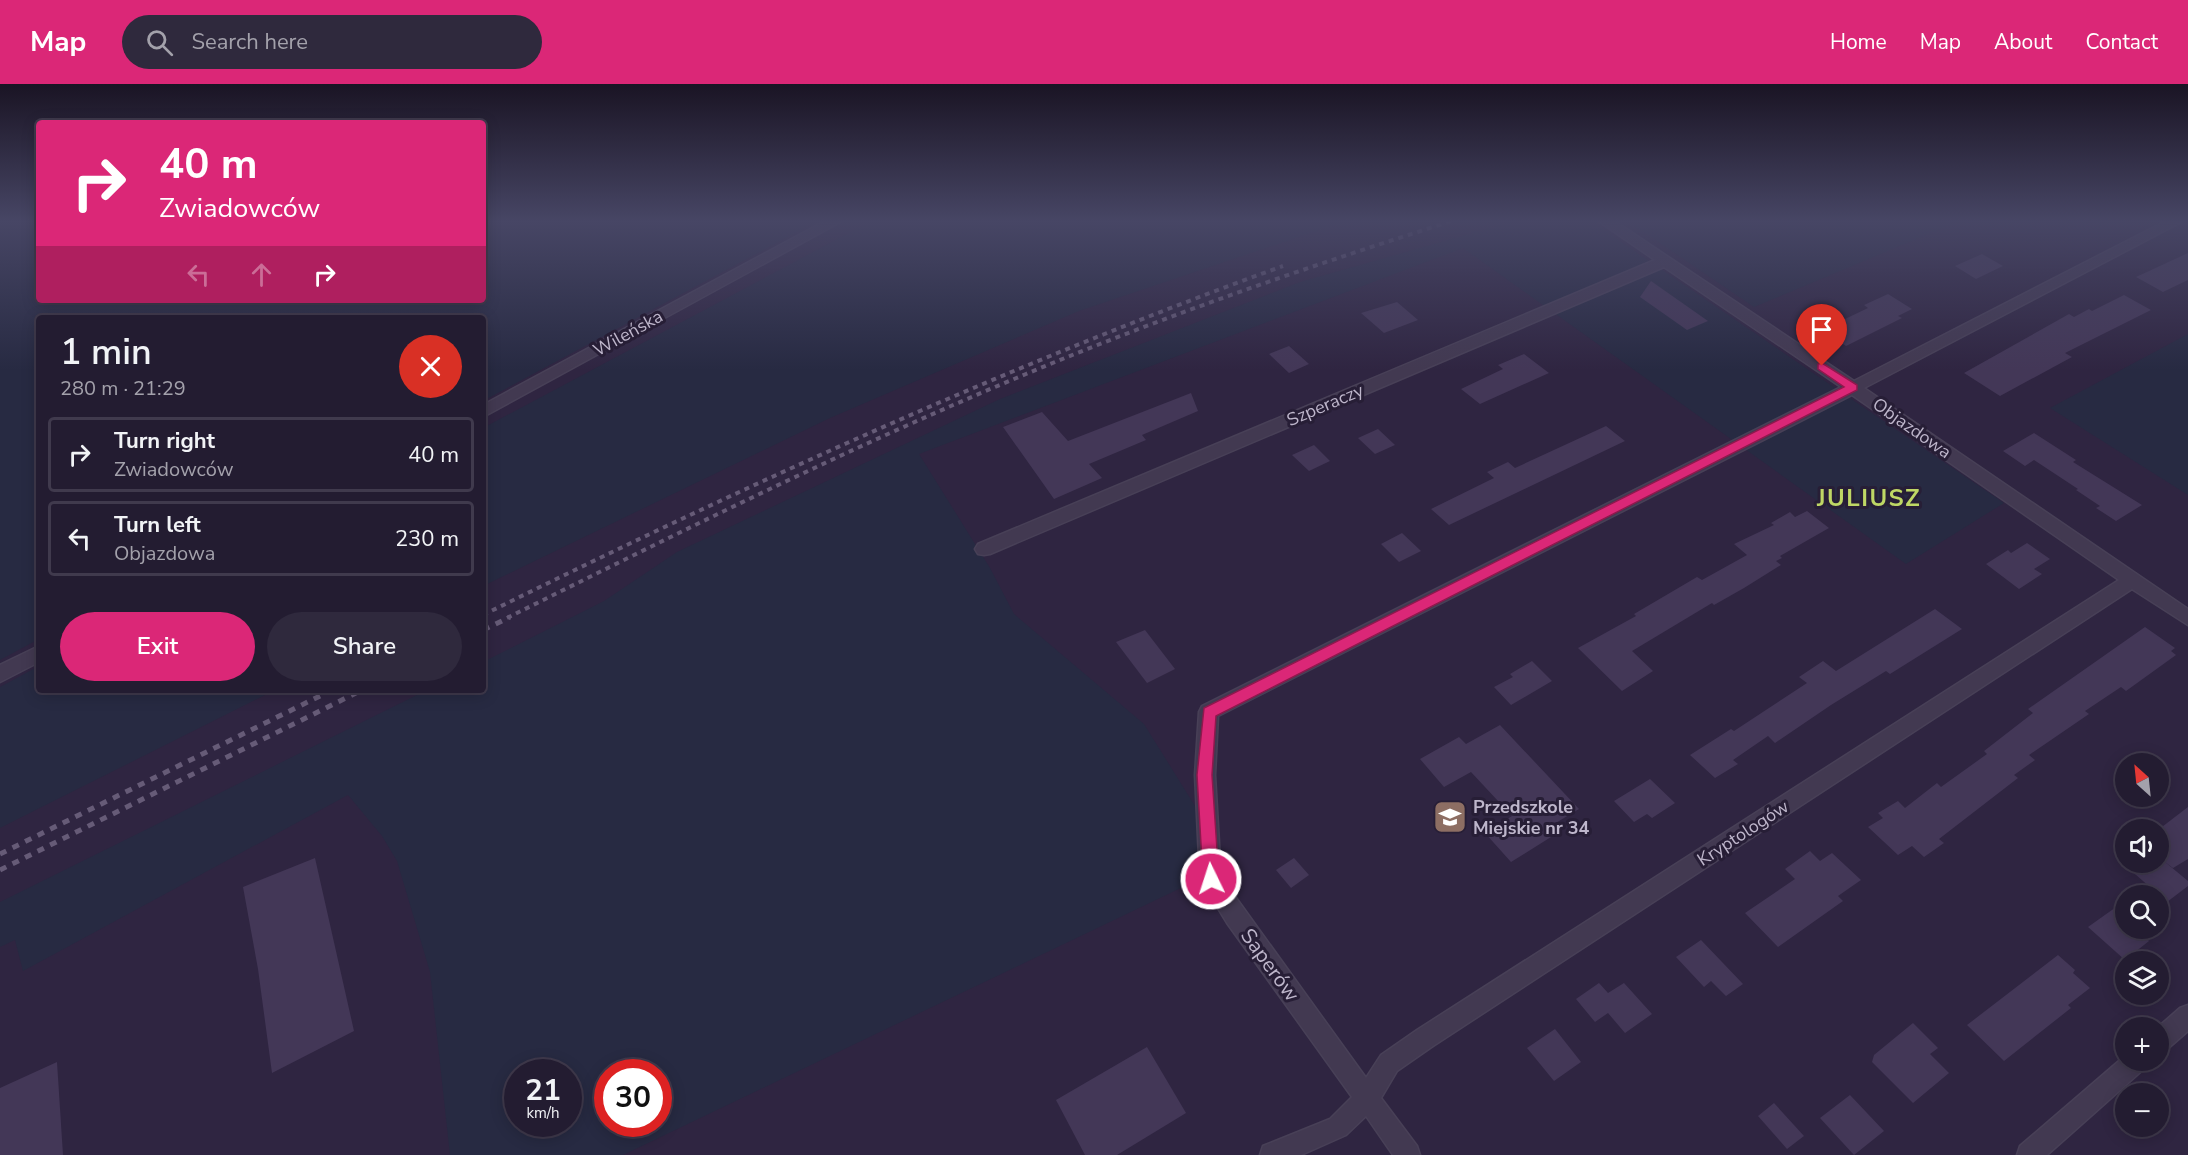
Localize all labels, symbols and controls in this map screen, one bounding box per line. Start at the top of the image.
search box [122,15,542,69]
text: Map [30,23,86,61]
icon: search [143,26,176,59]
text: Search here [191,27,308,57]
text: Home [1830,28,1887,56]
text: Map [1920,28,1961,56]
text: About [1994,28,2052,56]
text: Contact [2085,28,2158,56]
text: 40 m [159,136,258,193]
icon: right [60,144,138,222]
text: Zwiadowców [159,190,320,227]
icon: left [182,258,215,291]
icon: ahead [245,258,278,291]
icon: right [308,258,341,291]
street label: Wileńska [589,304,667,362]
pin [1796,304,1847,366]
icon: arrive [1805,313,1838,346]
text: 1 min [60,328,152,377]
button: close [399,335,462,398]
text: 280 m · 21:29 [60,375,186,402]
street label: Szperaczy [1283,378,1368,432]
street label: Objazdowa [1868,392,1956,464]
text: Turn right [114,426,215,456]
icon: right [63,438,96,471]
text: 40 m [408,440,459,470]
text: Zwiadowców [114,456,233,483]
district label: JULIUSZ [1816,482,1921,514]
text: Turn left [114,510,201,540]
icon: left [63,522,96,555]
text: 230 m [395,524,459,554]
text: Objazdowa [114,540,215,567]
button: Exit [60,612,255,681]
button: Share [267,612,462,681]
north arrow [2115,753,2169,807]
map controls [2115,753,2169,1137]
street label: Kryptologów [1692,794,1794,872]
place label: Przedszkole Miejskie nr 34 [1473,795,1590,840]
school or university icon: Przedszkole Miejskie nr 34 [1432,799,1468,835]
button: sound [2115,819,2169,873]
position arrow [1179,847,1243,911]
button: search [2115,885,2169,939]
street label: Saperów [1234,923,1306,1007]
button: layers [2115,951,2169,1005]
button: + [2115,1017,2169,1071]
speed limit sign: 30 [594,1059,672,1137]
text: 21 [525,1070,561,1111]
button: − [2115,1083,2169,1137]
text: km/h [526,1103,560,1123]

